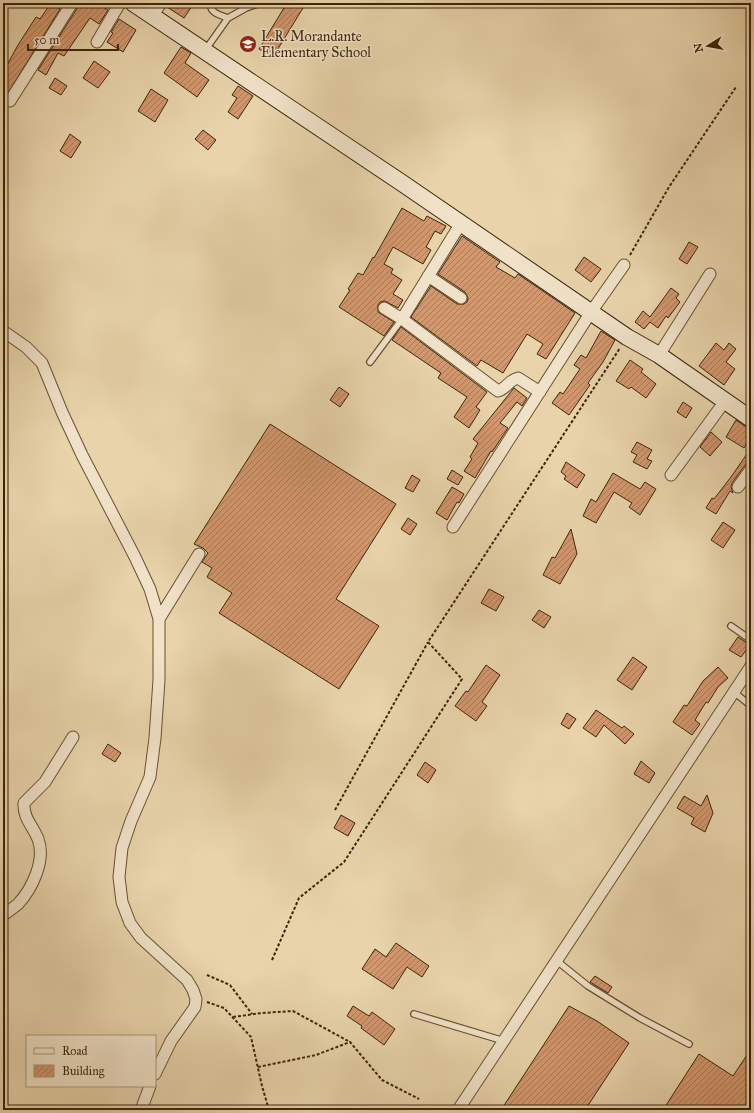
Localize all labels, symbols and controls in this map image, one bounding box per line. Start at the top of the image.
scale bar [28,26,118,52]
north arrow [688,26,728,66]
place label: L.R. Morandante Elementary School [261,28,371,61]
text: 50 m [34,33,59,47]
school or university icon: L.R. Morandante Elementary School [238,34,258,54]
text: N [691,41,706,54]
legend [26,1035,156,1087]
text: Road [62,1044,88,1058]
text: Building [62,1064,105,1079]

